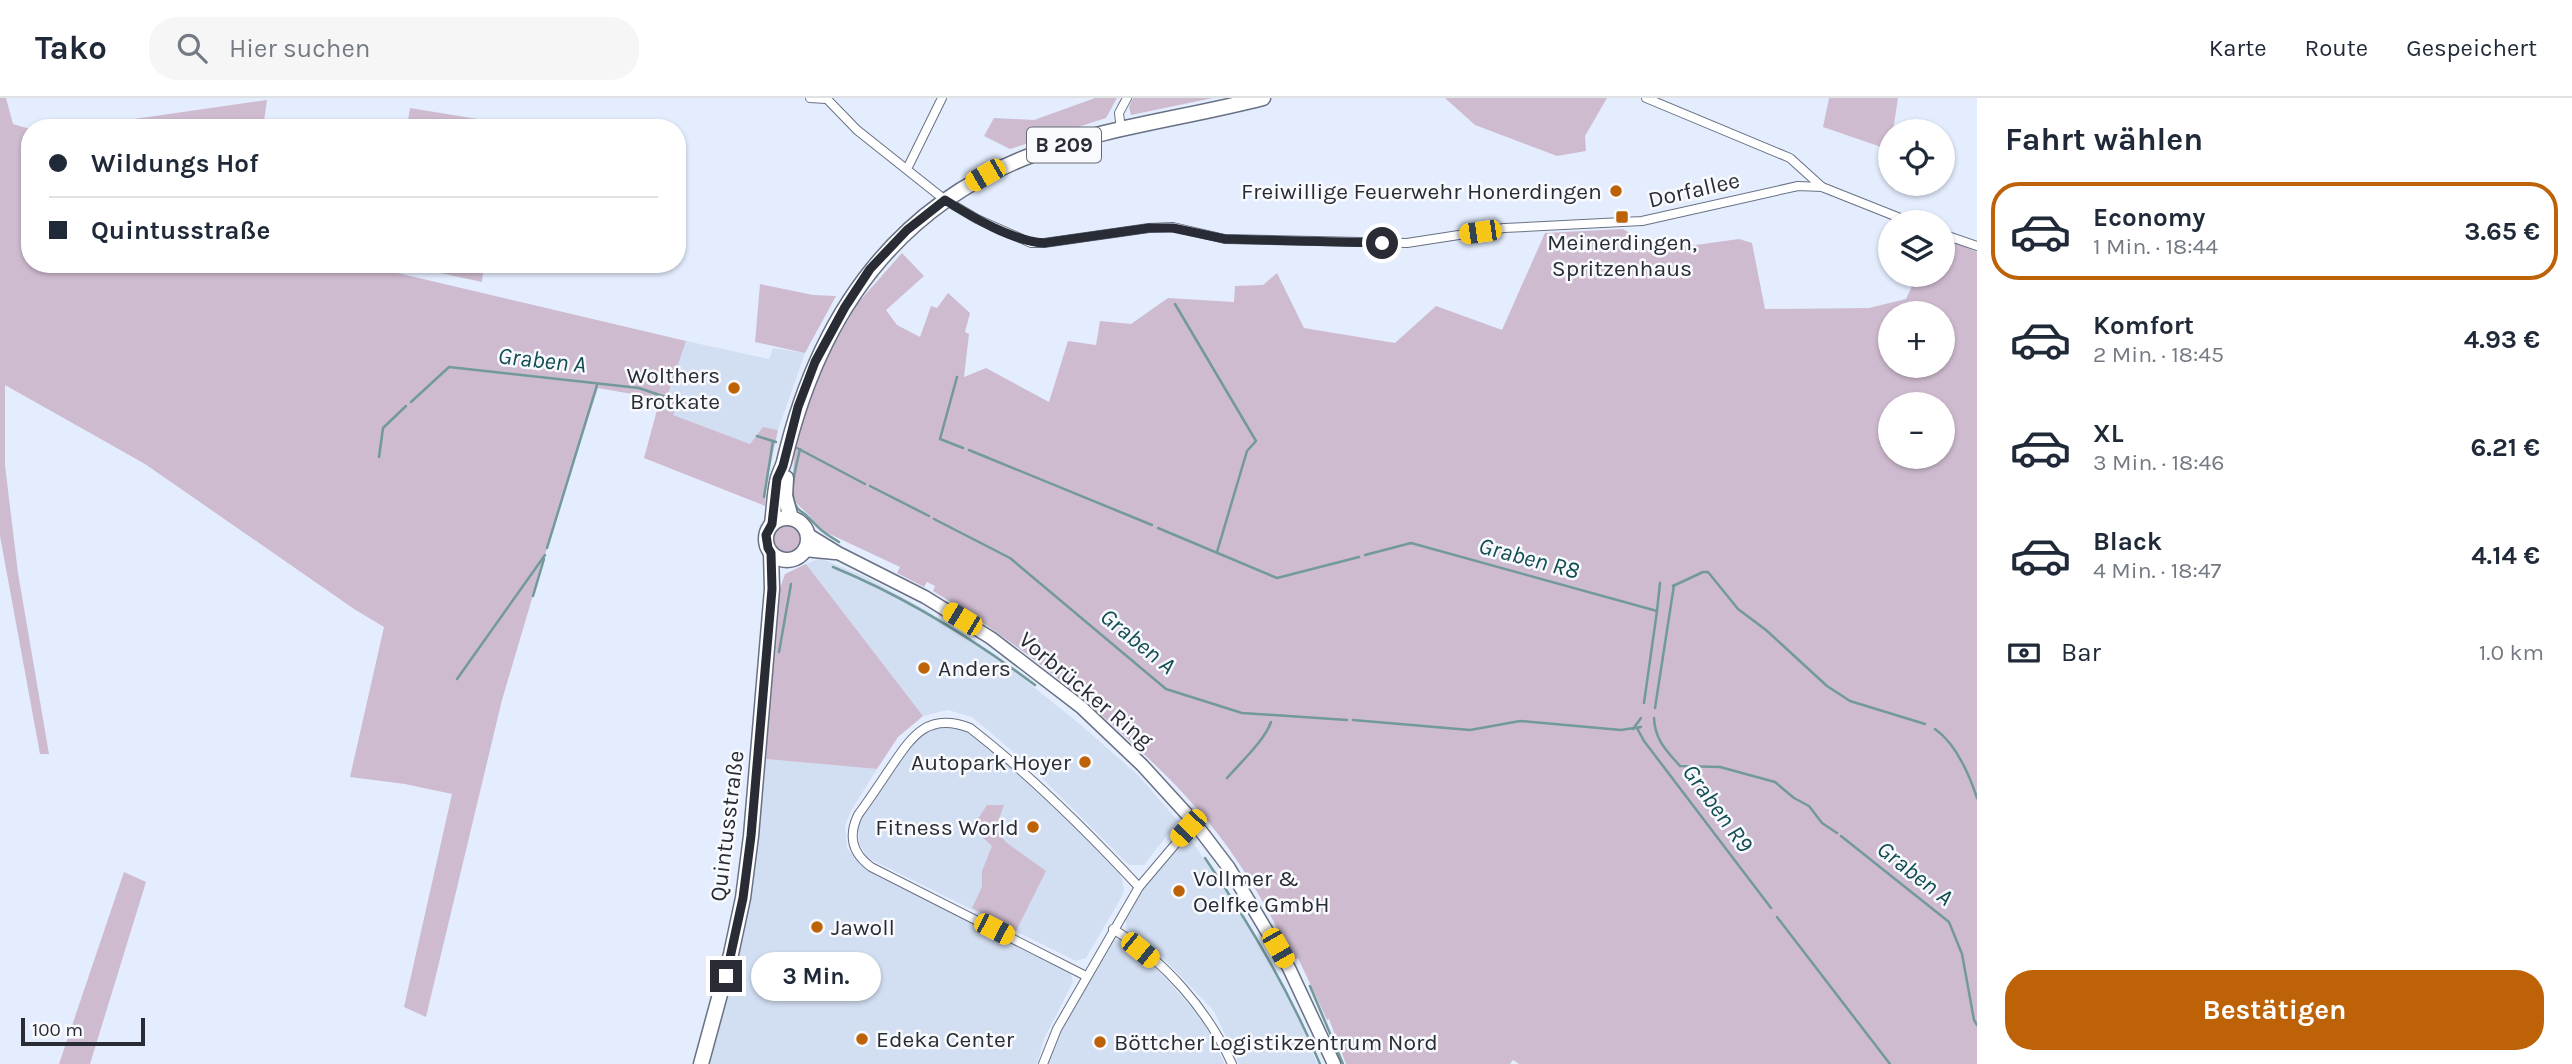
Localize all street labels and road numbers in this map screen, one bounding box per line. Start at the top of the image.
road number: B 209 [1027,128,1101,162]
street label: Dorfallee [1646,166,1742,214]
street label: Vorbrücker Ring [1013,626,1159,754]
street label: Quintusstraße [704,749,750,903]

